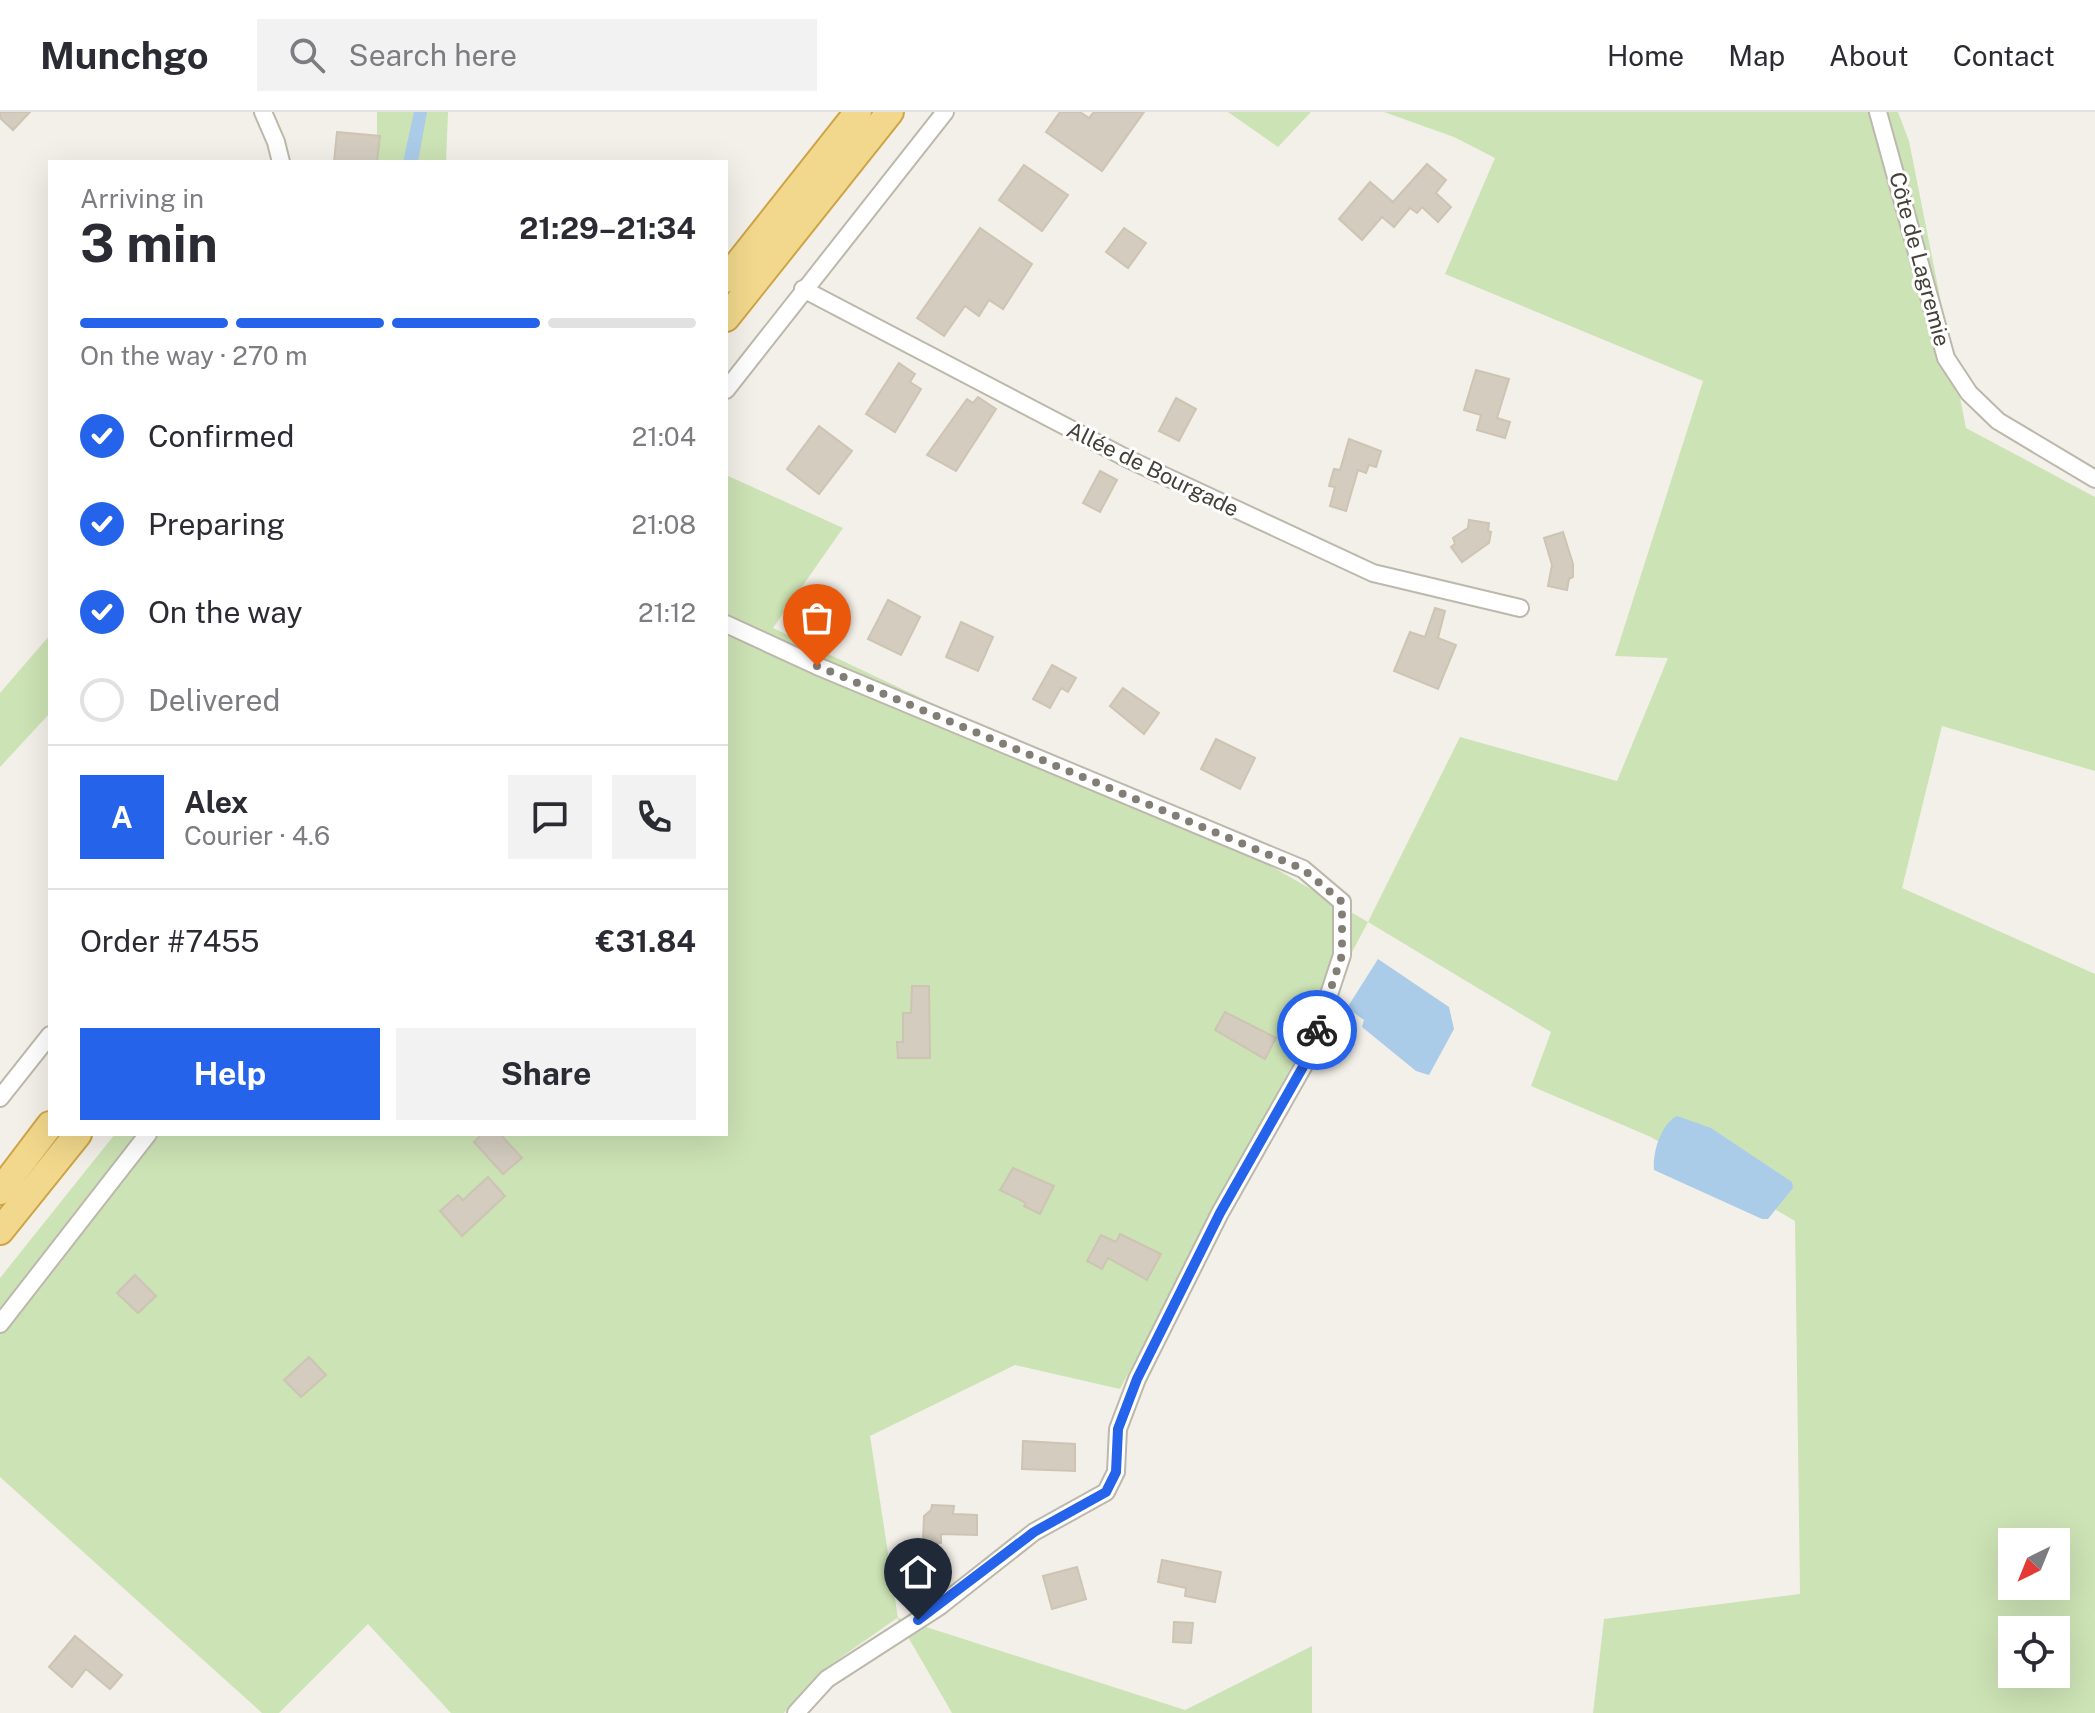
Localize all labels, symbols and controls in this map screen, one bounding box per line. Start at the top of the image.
search box [257,19,817,91]
text: Munchgo [40,33,209,78]
icon: search [285,33,329,77]
text: Search here [349,37,517,73]
text: Home [1607,39,1684,72]
text: Map [1728,39,1785,72]
text: About [1829,39,1909,72]
text: Contact [1953,39,2055,72]
street label: Côte de Lagremie [1884,169,1956,349]
text: Arriving in [80,183,204,214]
text: 21:29–21:34 [519,210,696,246]
text: 3 min [80,213,218,274]
text: On the way · 270 m [80,340,308,371]
icon: check [80,414,124,458]
street label: Allée de Bourgade [1063,416,1243,522]
text: Confirmed [148,418,294,454]
text: 21:04 [632,421,696,452]
icon: check [80,502,124,546]
text: Preparing [148,506,285,542]
text: 21:08 [631,509,696,540]
pin [783,584,851,666]
icon: check [80,590,124,634]
text: On the way [148,594,302,630]
icon: bag [795,596,839,640]
text: 21:12 [638,597,696,628]
text: Delivered [148,682,280,718]
button: chat [508,775,592,859]
button: phone [612,775,696,859]
text: Alex [184,784,248,820]
text: A [111,799,133,835]
text: Courier · 4.6 [184,820,330,851]
text: Order #7455 [80,923,260,959]
text: €31.84 [596,923,696,959]
courier [1277,990,1357,1070]
icon: bike [1295,1008,1339,1052]
button: Help [80,1028,380,1120]
button: Share [396,1028,696,1120]
north arrow [1998,1528,2070,1600]
map controls [1998,1528,2070,1688]
pin [884,1538,952,1620]
icon: home [896,1550,940,1594]
button: locate [1998,1616,2070,1688]

